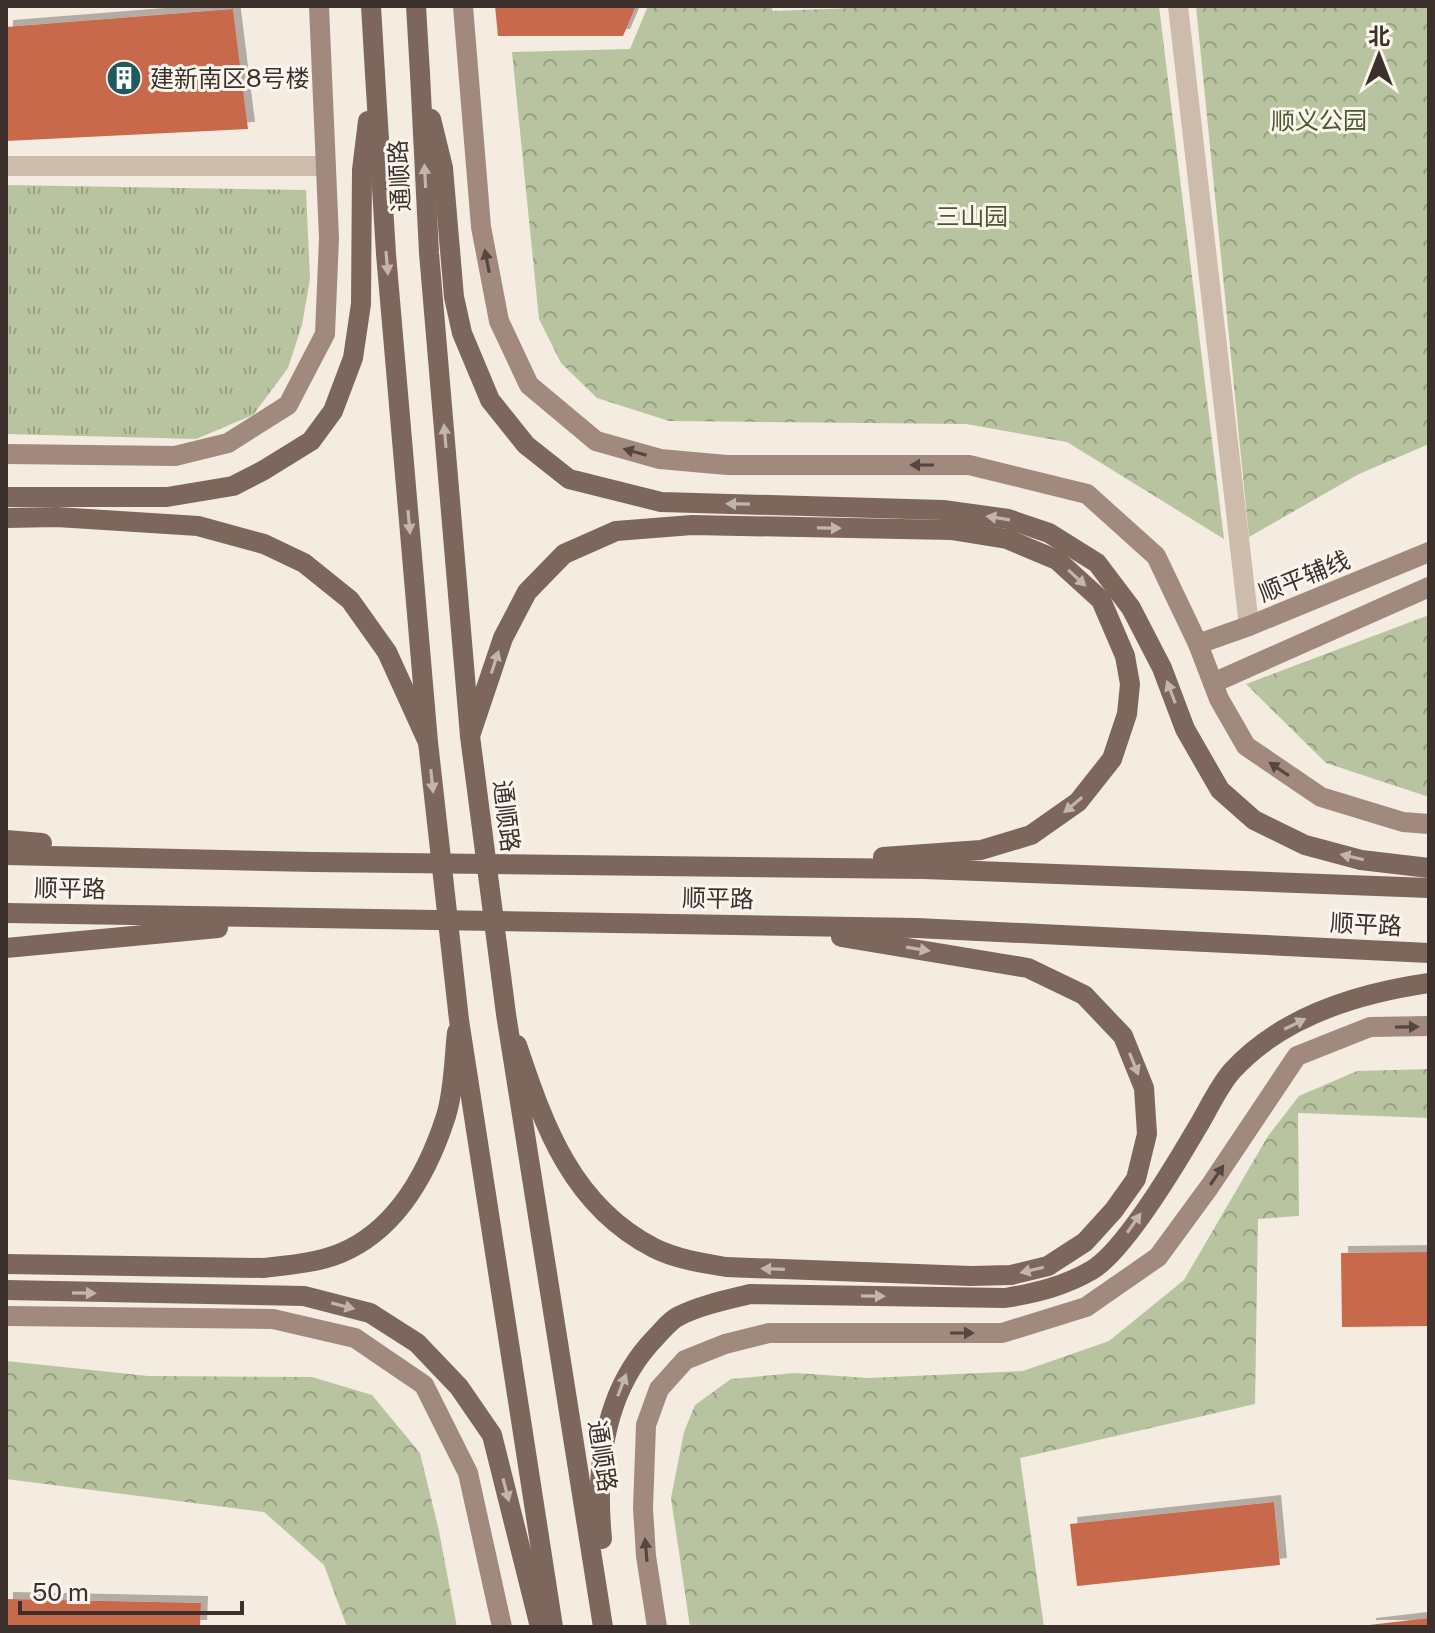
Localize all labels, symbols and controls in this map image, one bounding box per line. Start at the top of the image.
north arrow [1339,16,1419,96]
text: 北 [1368,23,1390,49]
building icon: 建新南区8号楼 [105,59,143,97]
place label: 建新南区8号楼 [150,64,310,92]
park label: 顺义公园 [1271,106,1367,134]
street label: 通顺路 [383,139,415,213]
one-way arrow [418,163,431,188]
park label: 三山园 [936,202,1008,230]
one-way arrow [481,248,493,273]
one-way arrow [381,251,394,276]
one-way arrow [438,423,451,448]
one-way arrow [623,445,647,458]
one-way arrow [909,459,934,471]
one-way arrow [725,498,750,511]
one-way arrow [403,510,416,535]
one-way arrow [985,511,1010,523]
one-way arrow [817,522,842,534]
street label: 顺平辅线 [1254,545,1354,607]
one-way arrow [1067,568,1086,586]
one-way arrow [489,650,501,674]
one-way arrow [1164,680,1177,704]
one-way arrow [1269,761,1290,776]
one-way arrow [426,769,439,794]
street label: 通顺路 [489,779,525,853]
one-way arrow [1062,796,1083,813]
one-way arrow [1339,850,1364,863]
street label: 顺平路 [34,873,106,903]
street label: 顺平路 [682,883,754,913]
street label: 顺平路 [1329,908,1403,940]
one-way arrow [906,943,931,956]
one-way arrow [1283,1017,1307,1031]
one-way arrow [1395,1020,1420,1033]
one-way arrow [1128,1052,1141,1076]
one-way arrow [1209,1165,1224,1186]
one-way arrow [1126,1213,1141,1234]
one-way arrow [760,1263,785,1275]
one-way arrow [1019,1264,1044,1276]
one-way arrow [72,1287,97,1299]
one-way arrow [861,1290,886,1302]
one-way arrow [331,1300,355,1313]
one-way arrow [950,1327,975,1339]
one-way arrow [616,1373,629,1397]
street label: 通顺路 [584,1418,622,1494]
one-way arrow [501,1478,513,1503]
one-way arrow [639,1537,652,1562]
scale bar [20,1565,242,1615]
text: 50 m [32,1578,89,1606]

